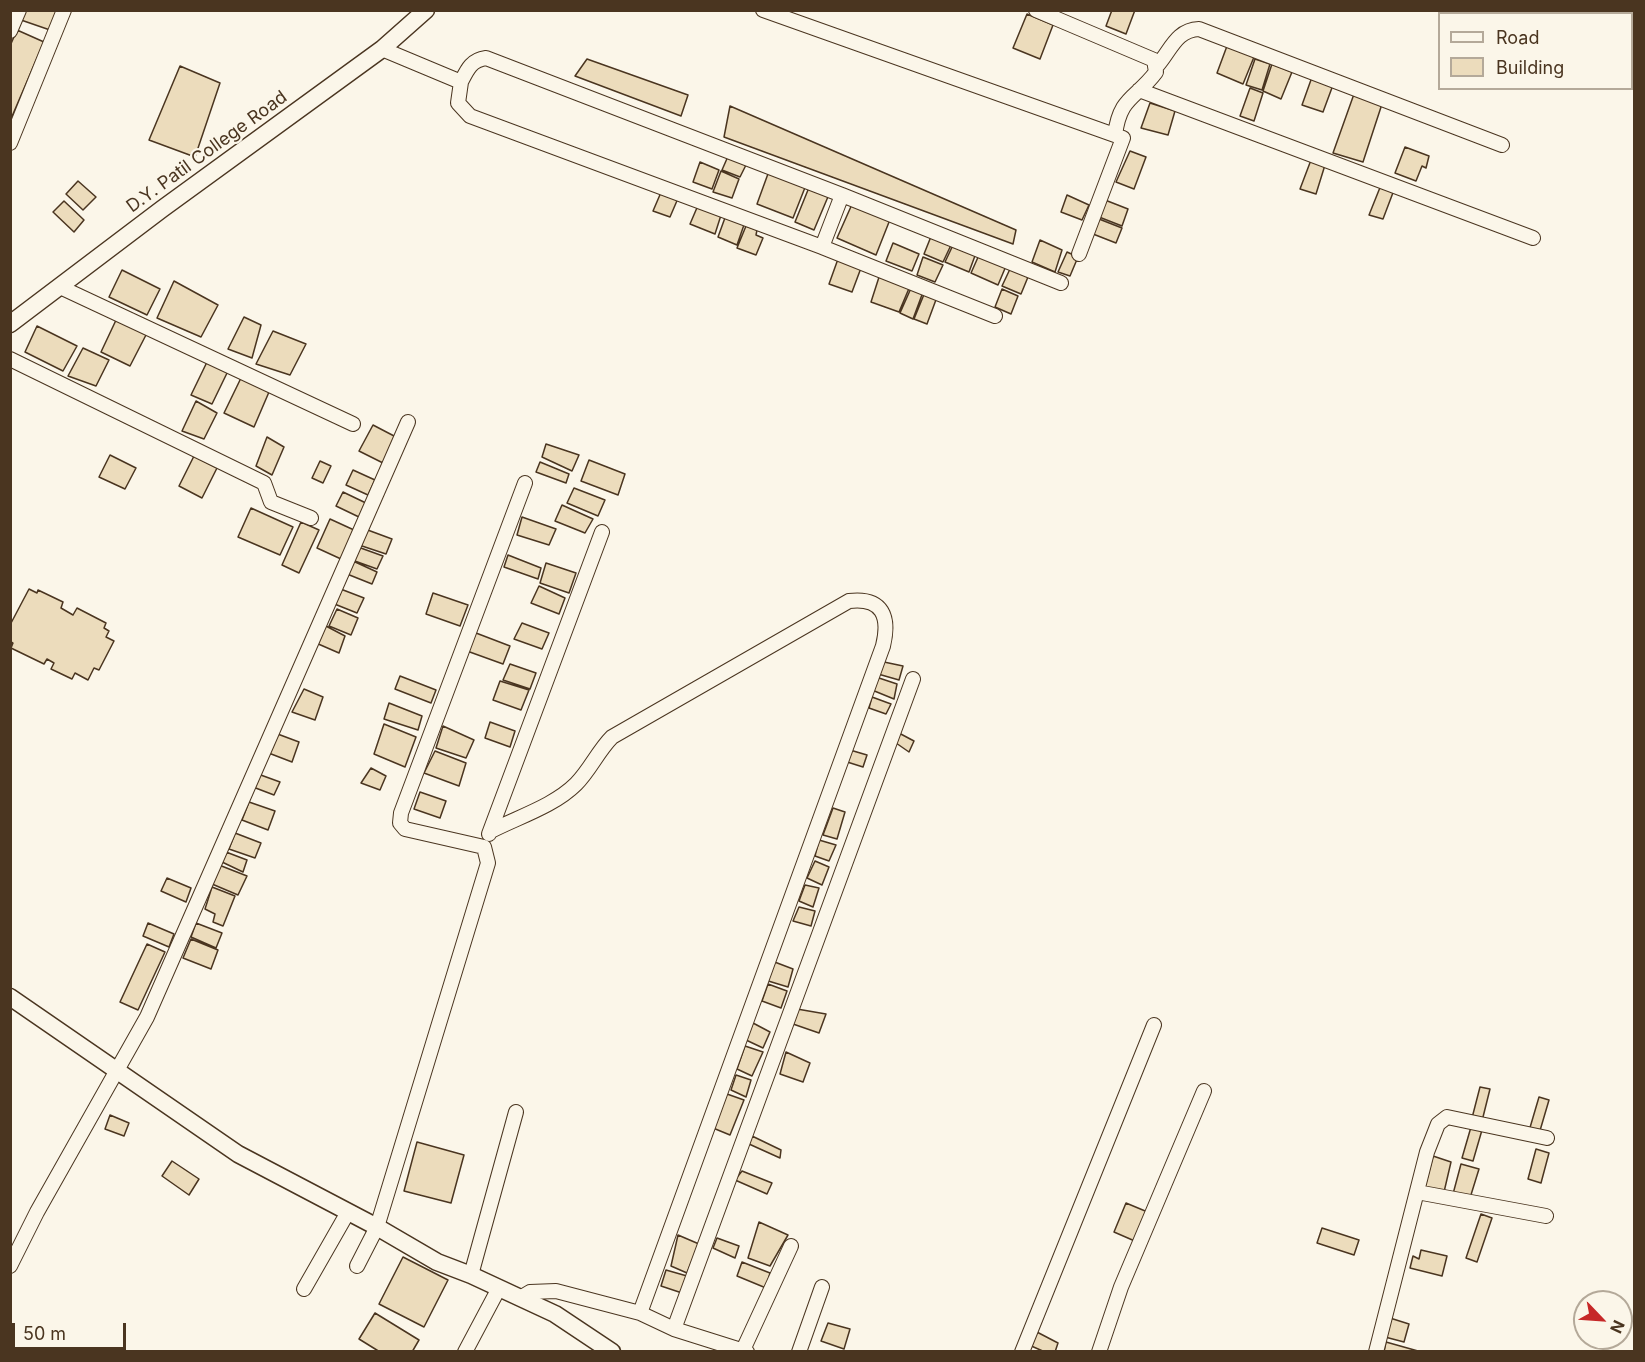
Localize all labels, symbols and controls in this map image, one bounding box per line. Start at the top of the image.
legend [1438,12,1633,90]
text: Road [1496,27,1539,48]
text: Building [1496,57,1564,78]
street label: D.Y. Patil College Road [123,87,291,217]
north arrow [1573,1290,1633,1350]
scale bar [15,1311,129,1349]
text: N [1606,1317,1629,1337]
text: 50 m [23,1323,66,1344]

